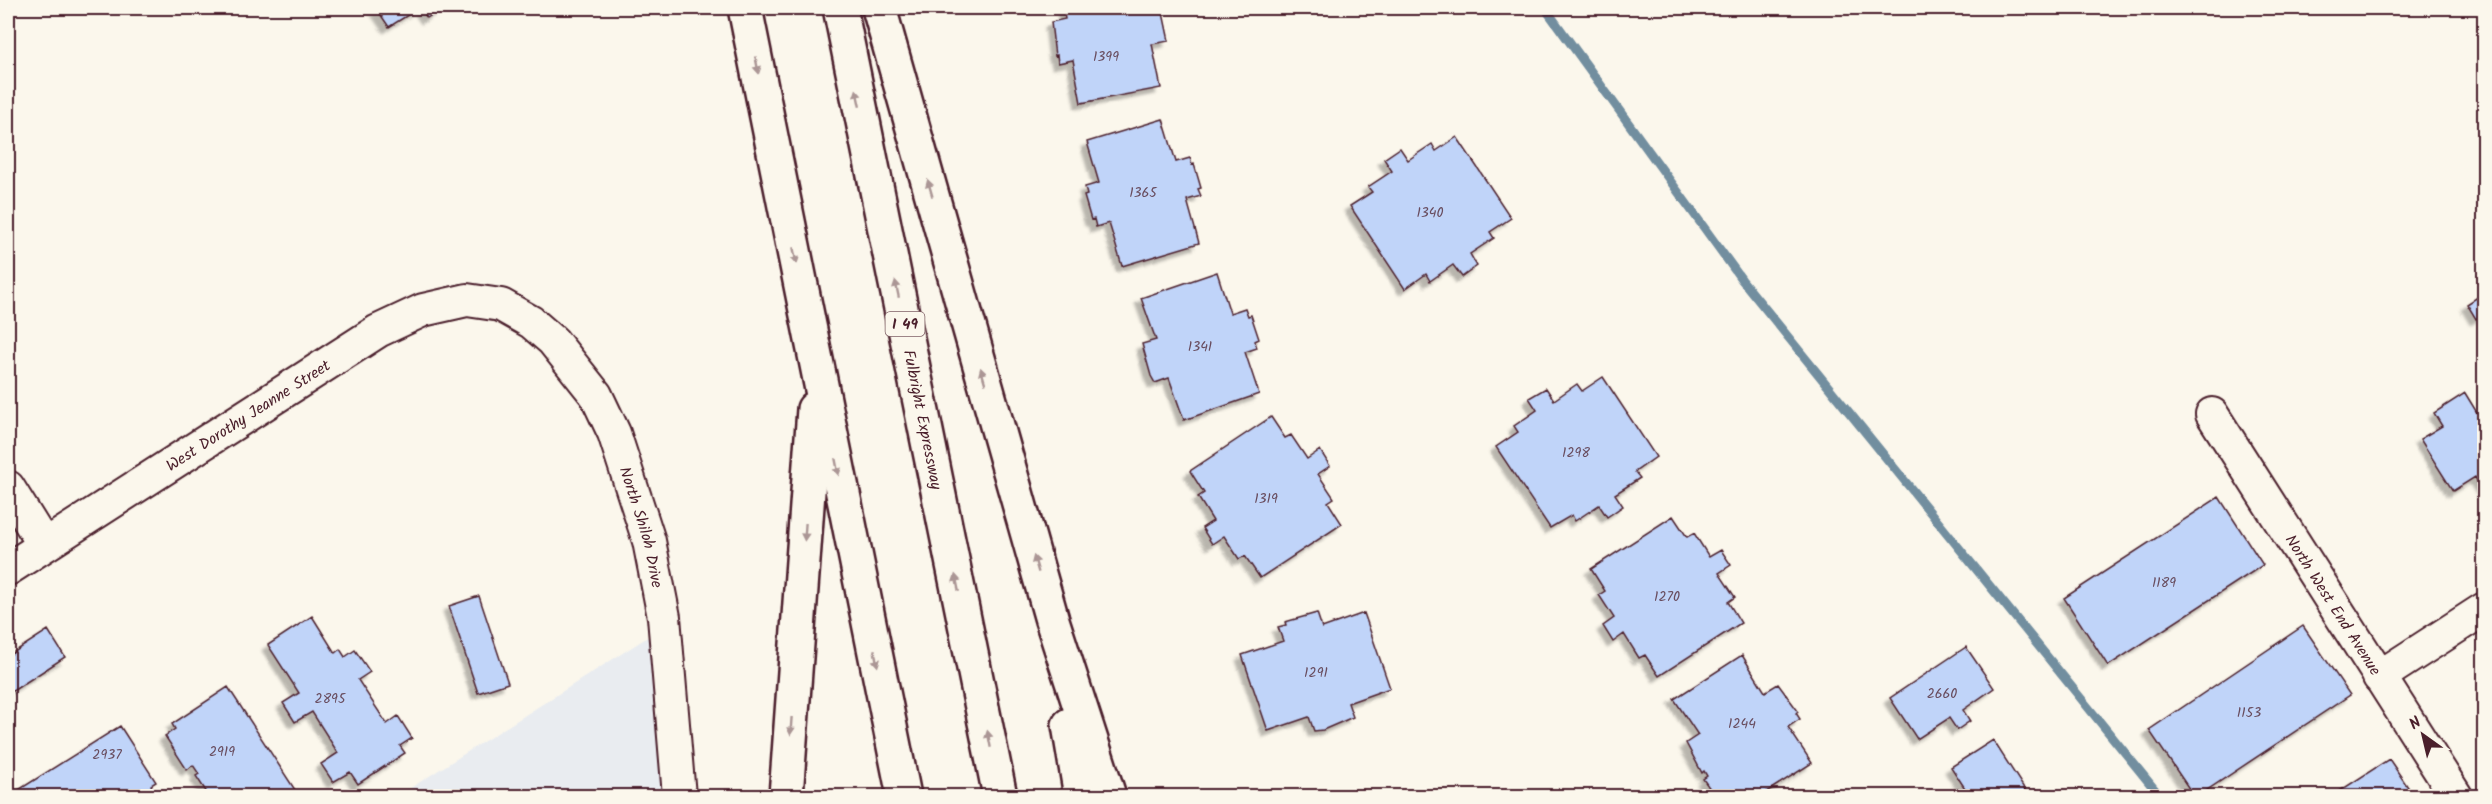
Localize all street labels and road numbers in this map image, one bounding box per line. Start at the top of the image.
road number: I 49 [886,312,924,336]
street label: Fulbright Expressway [896,348,949,493]
street label: West Dorothy Jeanne Street [161,353,336,478]
street label: North Shiloh Drive [612,464,669,590]
street label: North West End Avenue [2278,530,2387,681]

